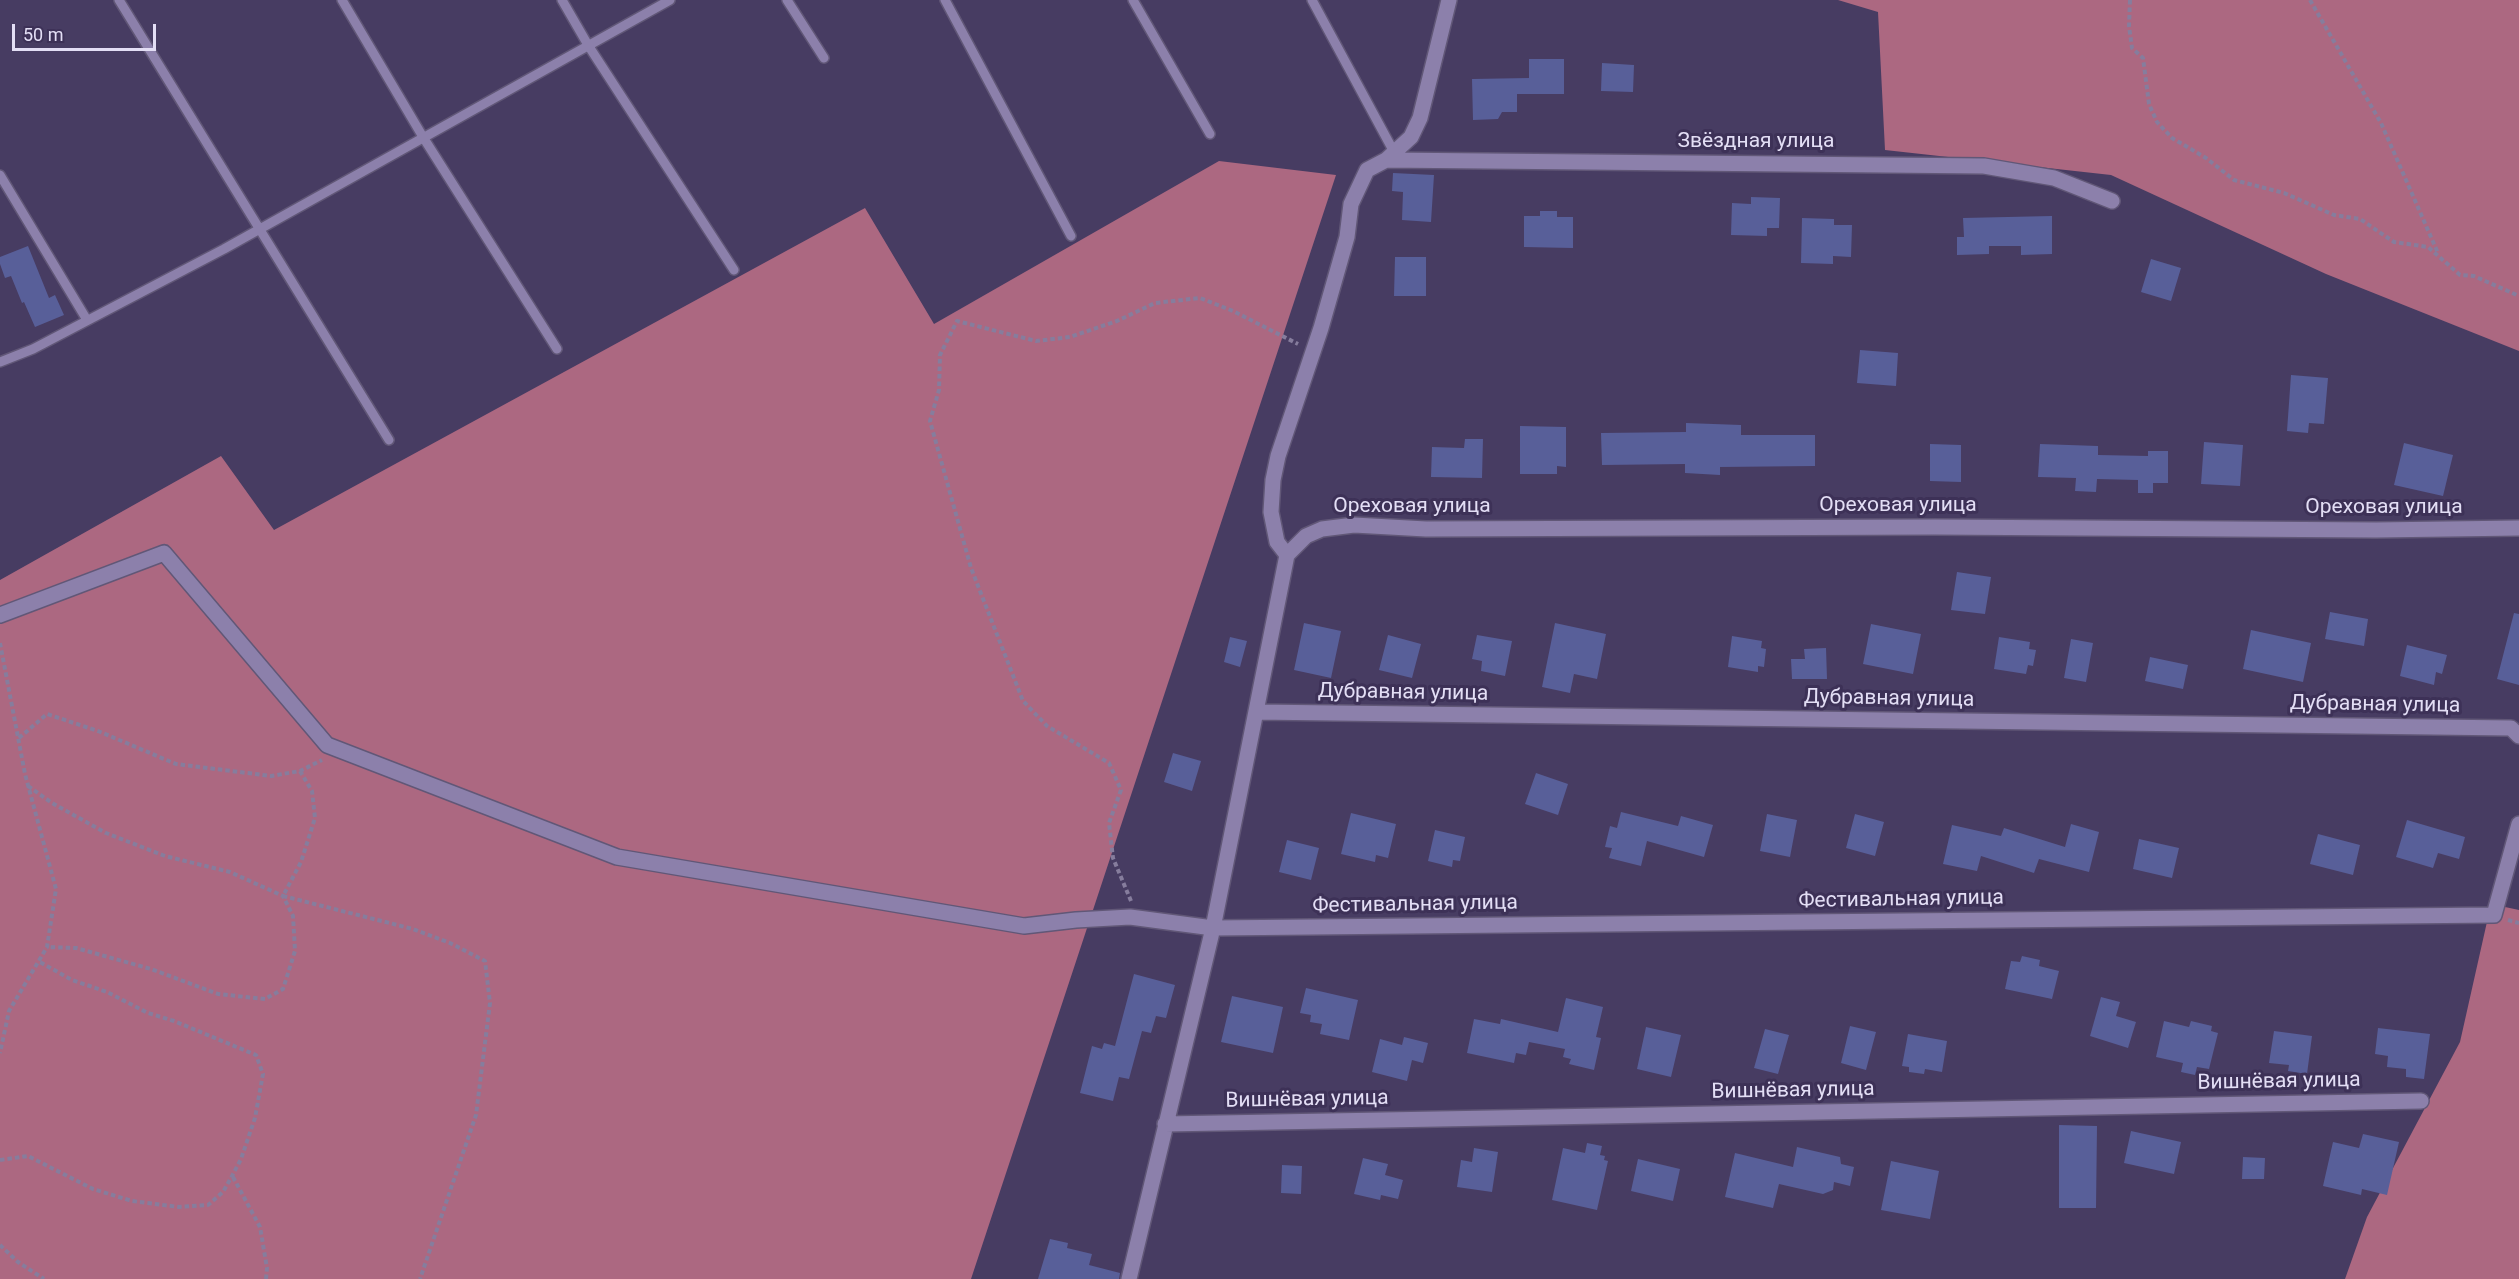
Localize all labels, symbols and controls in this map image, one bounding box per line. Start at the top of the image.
scale bar [15,12,159,50]
text: 50 m [23,24,63,45]
street label: Звёздная улица [1678,129,1834,155]
street label: Ореховая улица [1819,493,1977,519]
street label: Ореховая улица [1333,494,1491,520]
street label: Ореховая улица [2305,495,2463,521]
street label: Дубравная улица [1318,679,1488,707]
street label: Дубравная улица [1804,685,1974,713]
street label: Дубравная улица [2290,691,2460,719]
street label: Фестивальная улица [1798,886,2004,914]
street label: Фестивальная улица [1312,891,1518,919]
street label: Вишнёвая улица [2197,1068,2361,1096]
street label: Вишнёвая улица [1711,1077,1875,1105]
street label: Вишнёвая улица [1225,1086,1389,1114]

